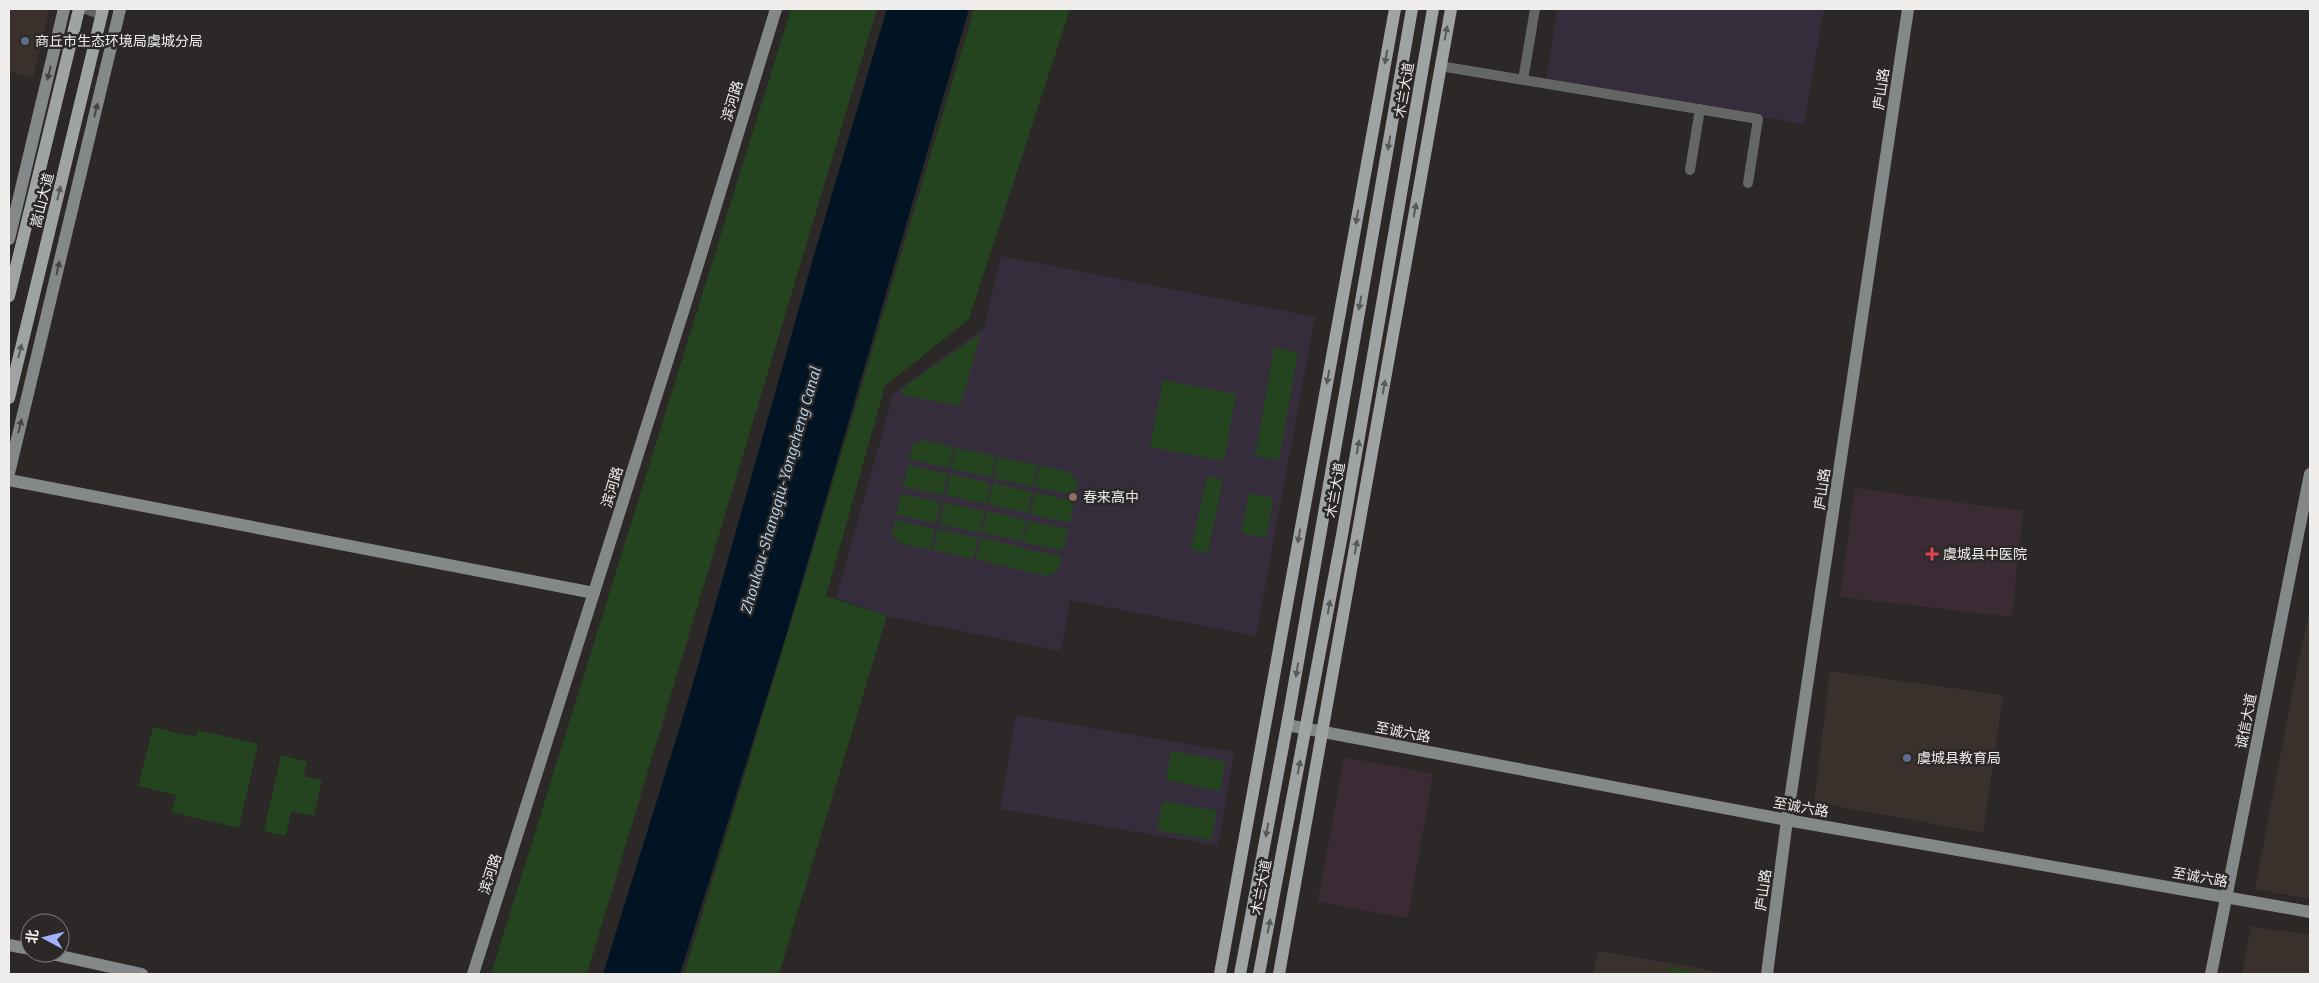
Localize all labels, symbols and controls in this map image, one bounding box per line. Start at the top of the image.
one-way arrow [1443,24,1451,40]
place label: 商丘市生态环境局虞城分局 [35,33,203,50]
marker: 商丘市生态环境局虞城分局 [19,35,31,47]
one-way arrow [1382,49,1390,65]
street label: 木兰大道 [1391,61,1418,119]
one-way arrow [45,66,53,81]
street label: 庐山路 [1870,67,1893,111]
street label: 滨河路 [718,79,747,124]
one-way arrow [92,102,100,117]
one-way arrow [1384,135,1392,151]
street label: 嵩山大道 [27,171,58,229]
one-way arrow [55,185,63,200]
one-way arrow [1412,202,1420,218]
one-way arrow [1353,209,1361,225]
one-way arrow [54,260,62,275]
one-way arrow [1356,295,1364,311]
one-way arrow [16,343,24,358]
water label: Zhoukou-Shangqiu-Yongcheng Canal [737,364,825,616]
one-way arrow [1324,369,1332,385]
one-way arrow [1380,379,1388,395]
one-way arrow [16,418,24,433]
one-way arrow [1354,439,1362,455]
street label: 木兰大道 [1322,461,1349,519]
street label: 滨河路 [598,465,627,510]
street label: 庐山路 [1811,467,1834,511]
place label: 春来高中 [1083,489,1139,506]
marker: 春来高中 [1067,491,1079,503]
one-way arrow [1295,529,1303,545]
one-way arrow [1352,539,1360,555]
place label: 虞城县中医院 [1943,546,2027,563]
marker: 虞城县中医院 [1925,547,1939,561]
one-way arrow [1326,599,1334,615]
one-way arrow [1292,662,1300,678]
street label: 诚信大道 [2233,692,2260,750]
street label: 至诚六路 [1374,719,1432,746]
place label: 虞城县教育局 [1917,750,2001,767]
marker: 虞城县教育局 [1901,752,1913,764]
one-way arrow [1296,758,1304,774]
street label: 至诚六路 [1772,794,1830,821]
one-way arrow [1263,822,1271,838]
street label: 滨河路 [476,852,505,897]
street label: 木兰大道 [1248,858,1275,916]
street label: 至诚六路 [2171,864,2229,891]
street label: 庐山路 [1752,868,1775,912]
north arrow [20,913,70,963]
one-way arrow [1265,918,1273,934]
text: 北 [23,928,42,944]

